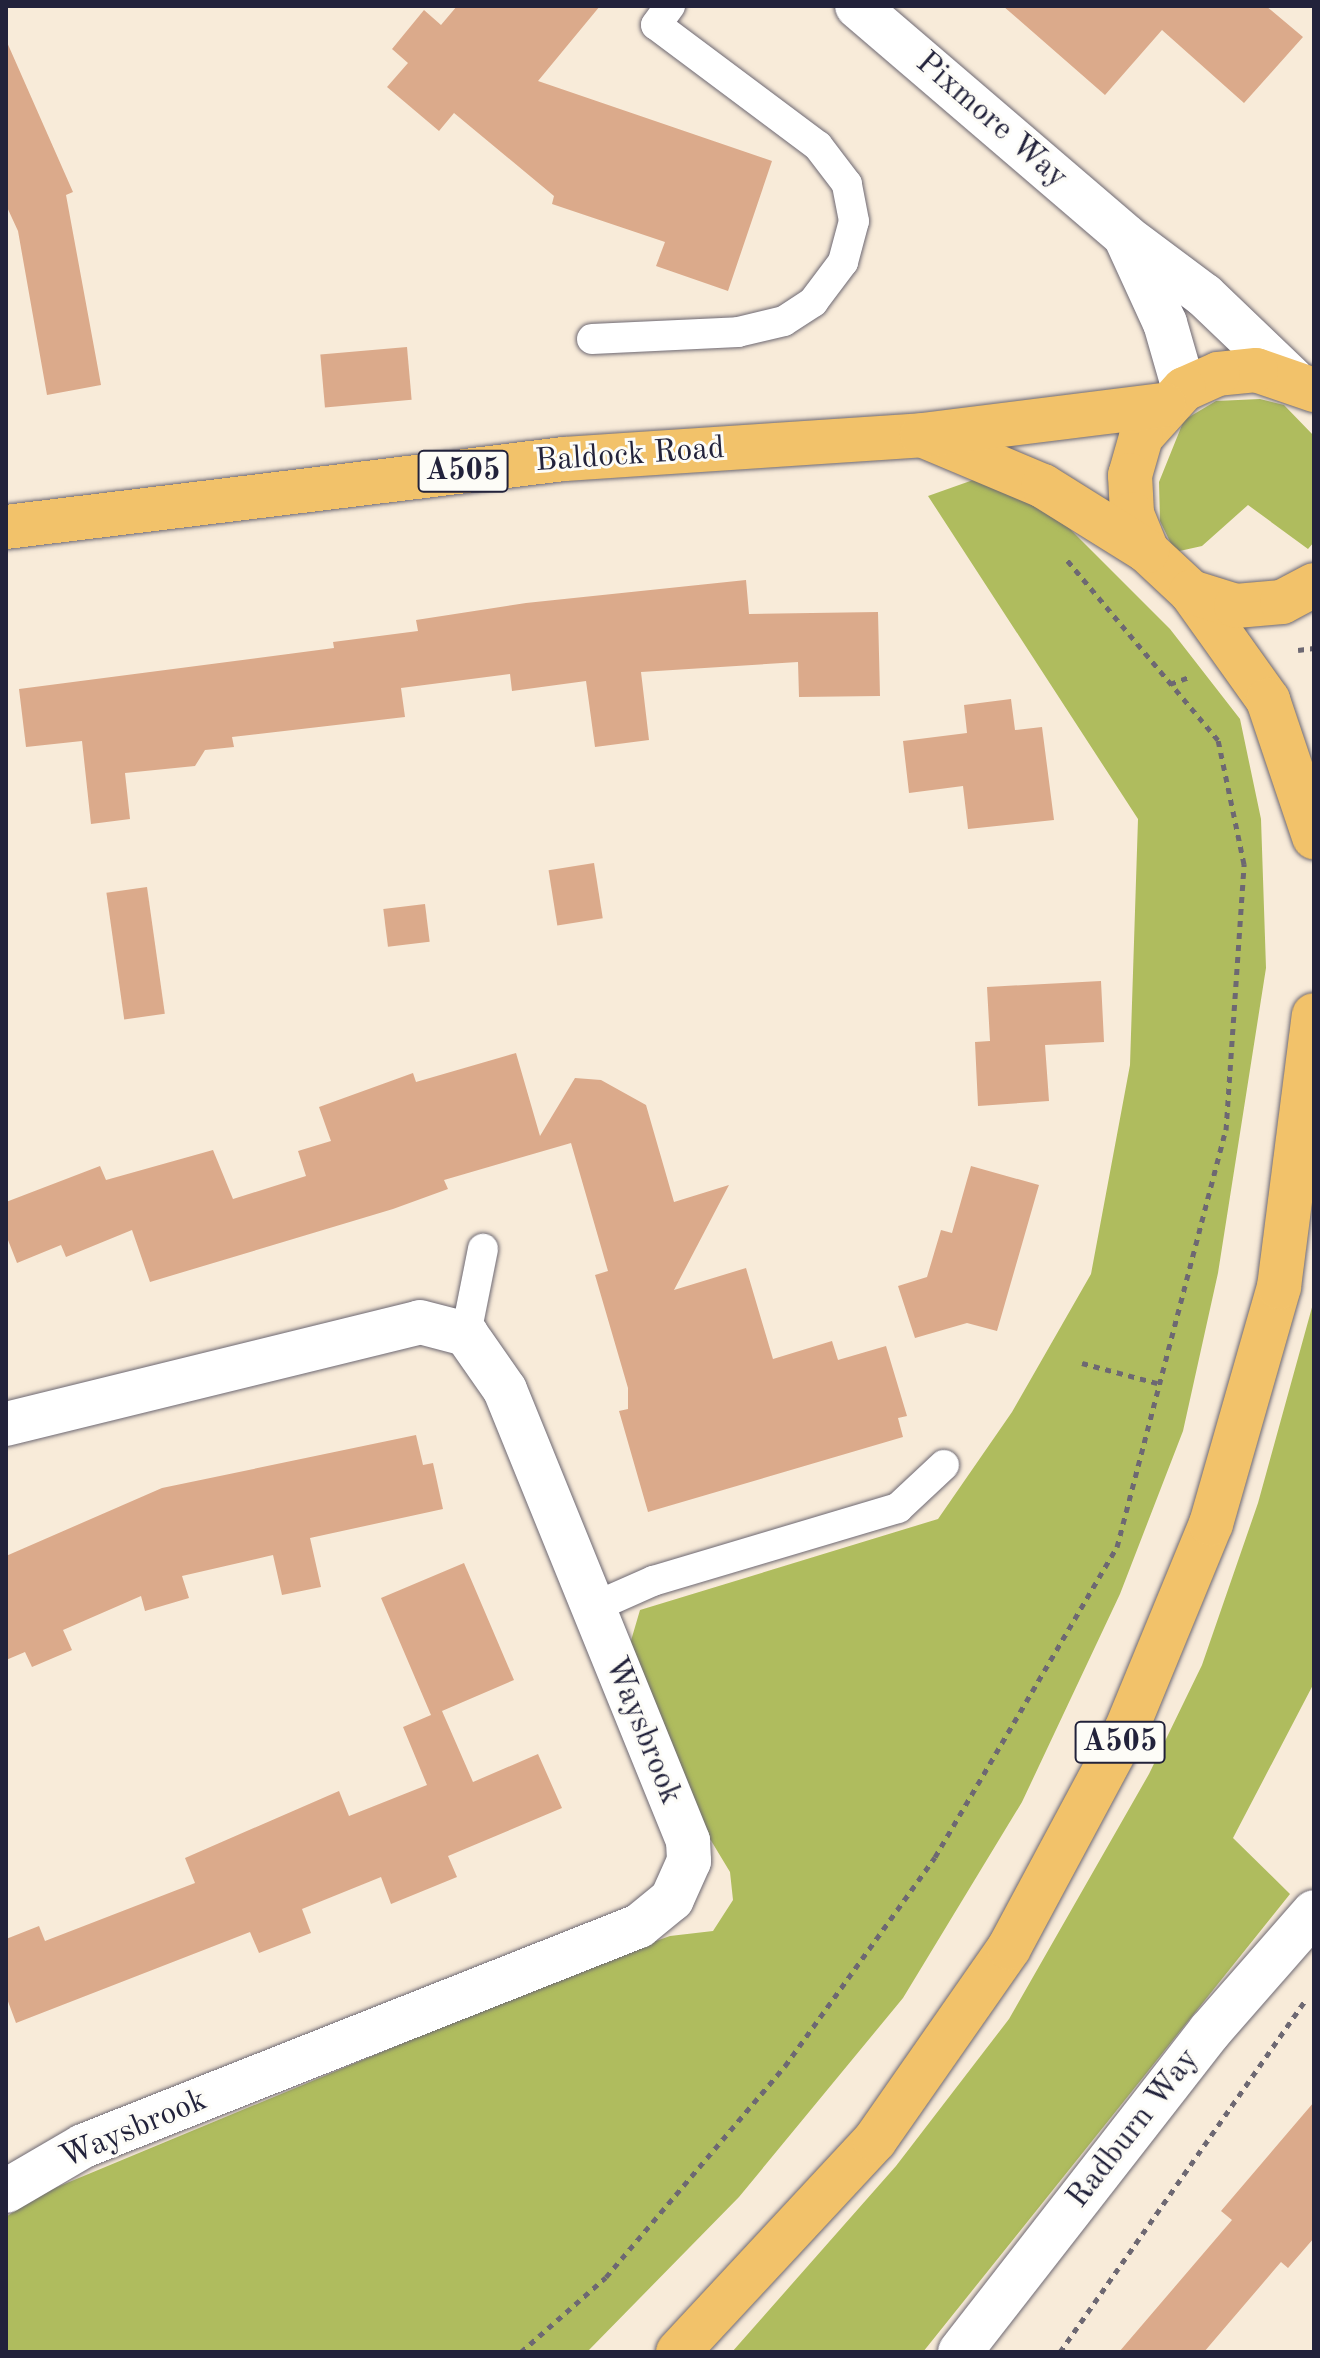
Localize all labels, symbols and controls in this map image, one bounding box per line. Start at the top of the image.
street label: Pixmore Way [907,45,1075,197]
street label: Baldock Road [534,430,726,482]
road number: A505 [417,445,509,497]
street label: Waysbrook [595,1652,689,1810]
road number: A505 [1074,1716,1166,1768]
street label: Radburn Way [1060,2041,1208,2217]
street label: Waysbrook [55,2082,213,2178]

